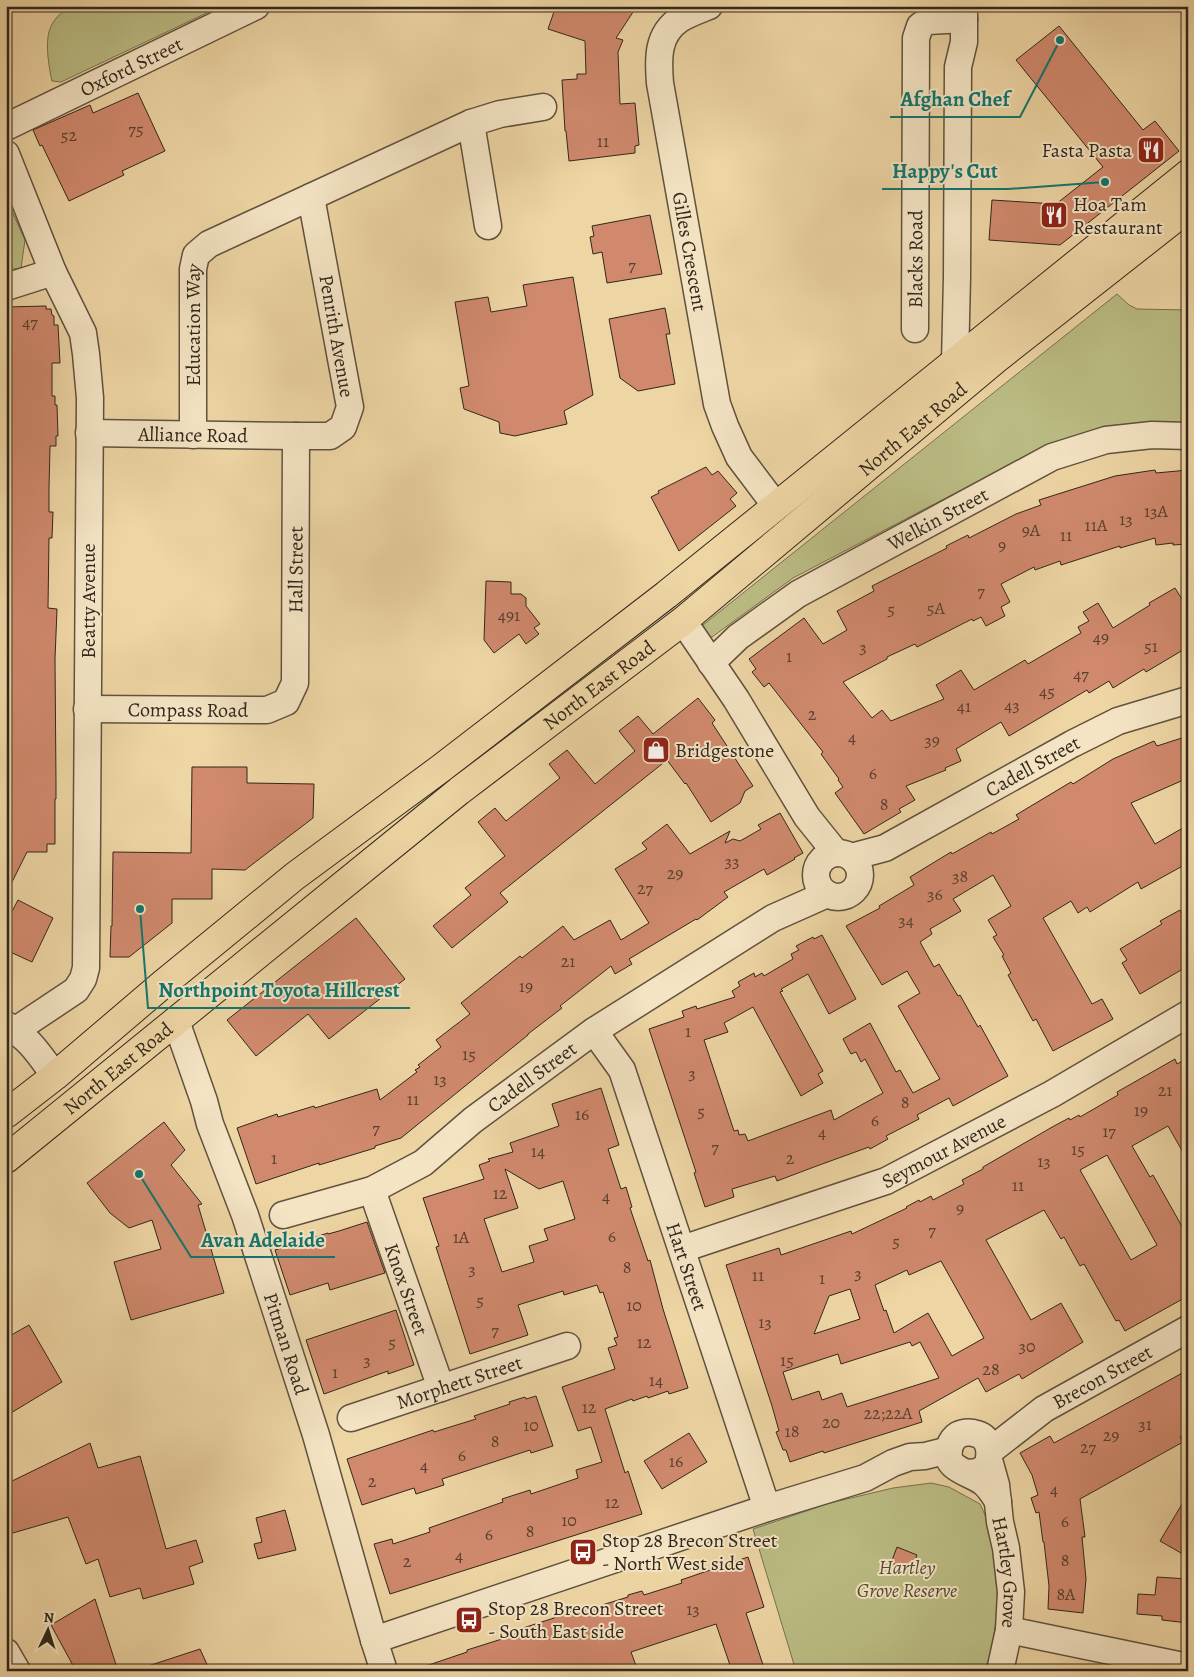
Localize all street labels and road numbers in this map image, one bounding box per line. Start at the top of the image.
street label: Oxford Street [76,30,188,103]
street label: Gilles Crescent [666,190,713,314]
street label: Blacks Road [902,210,929,308]
street label: Education Way [179,260,208,386]
street label: Penrith Avenue [312,273,361,400]
street label: North East Road [853,376,973,483]
street label: Alliance Road [137,421,248,449]
street label: Welkin Street [882,481,993,558]
street label: Hall Street [282,526,310,613]
street label: Beatty Avenue [75,543,102,659]
street label: North East Road [537,634,661,737]
street label: Compass Road [128,696,248,724]
street label: Cadell Street [981,729,1085,804]
street label: North East Road [58,1016,179,1121]
street label: Cadell Street [482,1035,582,1119]
street label: Seymour Avenue [877,1108,1011,1195]
street label: Hart Street [659,1219,714,1315]
street label: Knox Street [378,1240,435,1339]
street label: Pitman Road [257,1289,315,1398]
street label: Brecon Street [1048,1338,1158,1416]
street label: Morphett Street [393,1349,526,1416]
street label: Hartley Grove [985,1514,1024,1629]

